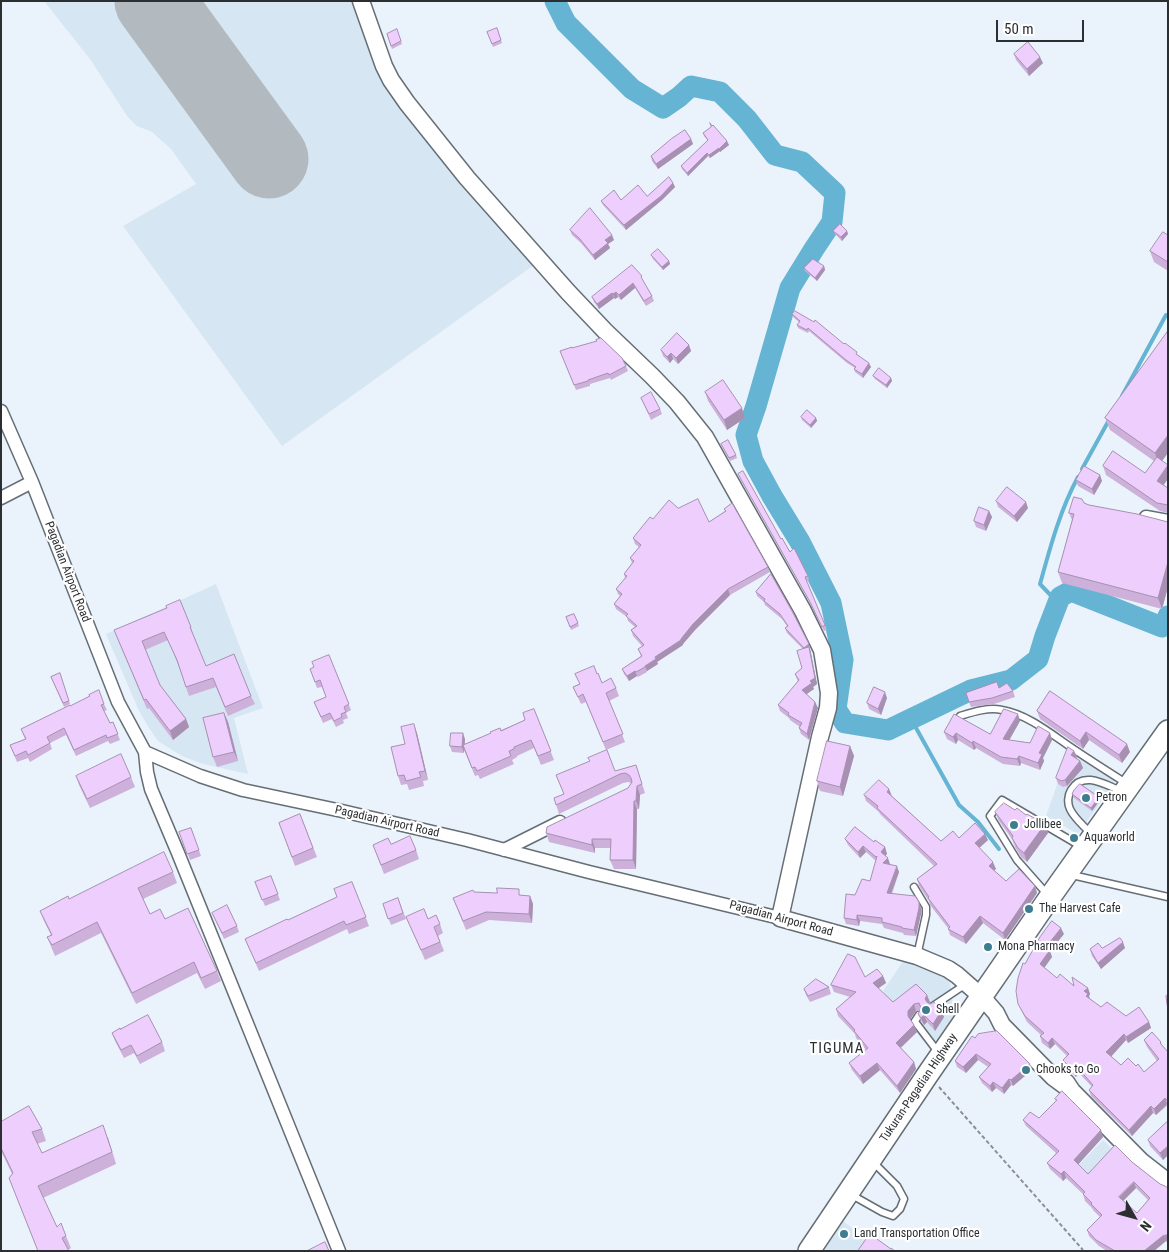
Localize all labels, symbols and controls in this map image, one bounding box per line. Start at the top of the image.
scale bar [999,10,1086,42]
text: 50 m [1004,20,1034,38]
street label: Pagadian Airport Road [41,520,93,624]
place label: Petron [1096,791,1127,805]
marker: Petron [1080,792,1092,804]
street label: Pagadian Airport Road [333,803,441,841]
place label: Jollibee [1024,818,1061,832]
marker: Jollibee [1008,819,1020,831]
place label: Aquaworld [1084,831,1135,845]
marker: Aquaworld [1068,832,1080,844]
street label: Pagadian Airport Road [728,898,834,940]
place label: The Harvest Cafe [1039,902,1121,916]
marker: The Harvest Cafe [1023,903,1035,915]
place label: Mona Pharmacy [998,940,1075,954]
marker: Mona Pharmacy [982,941,994,953]
place label: Shell [936,1003,959,1017]
marker: Shell [920,1004,932,1016]
street label: Tukuran-Pagadian Highway [877,1031,961,1145]
district label: TIGUMA [809,1040,865,1058]
place label: Chooks to Go [1036,1063,1100,1077]
marker: Chooks to Go [1020,1064,1032,1076]
north arrow [1109,1192,1159,1242]
text: N [1137,1218,1155,1235]
place label: Land Transportation Office [854,1227,980,1241]
marker: Land Transportation Office [838,1228,850,1240]

